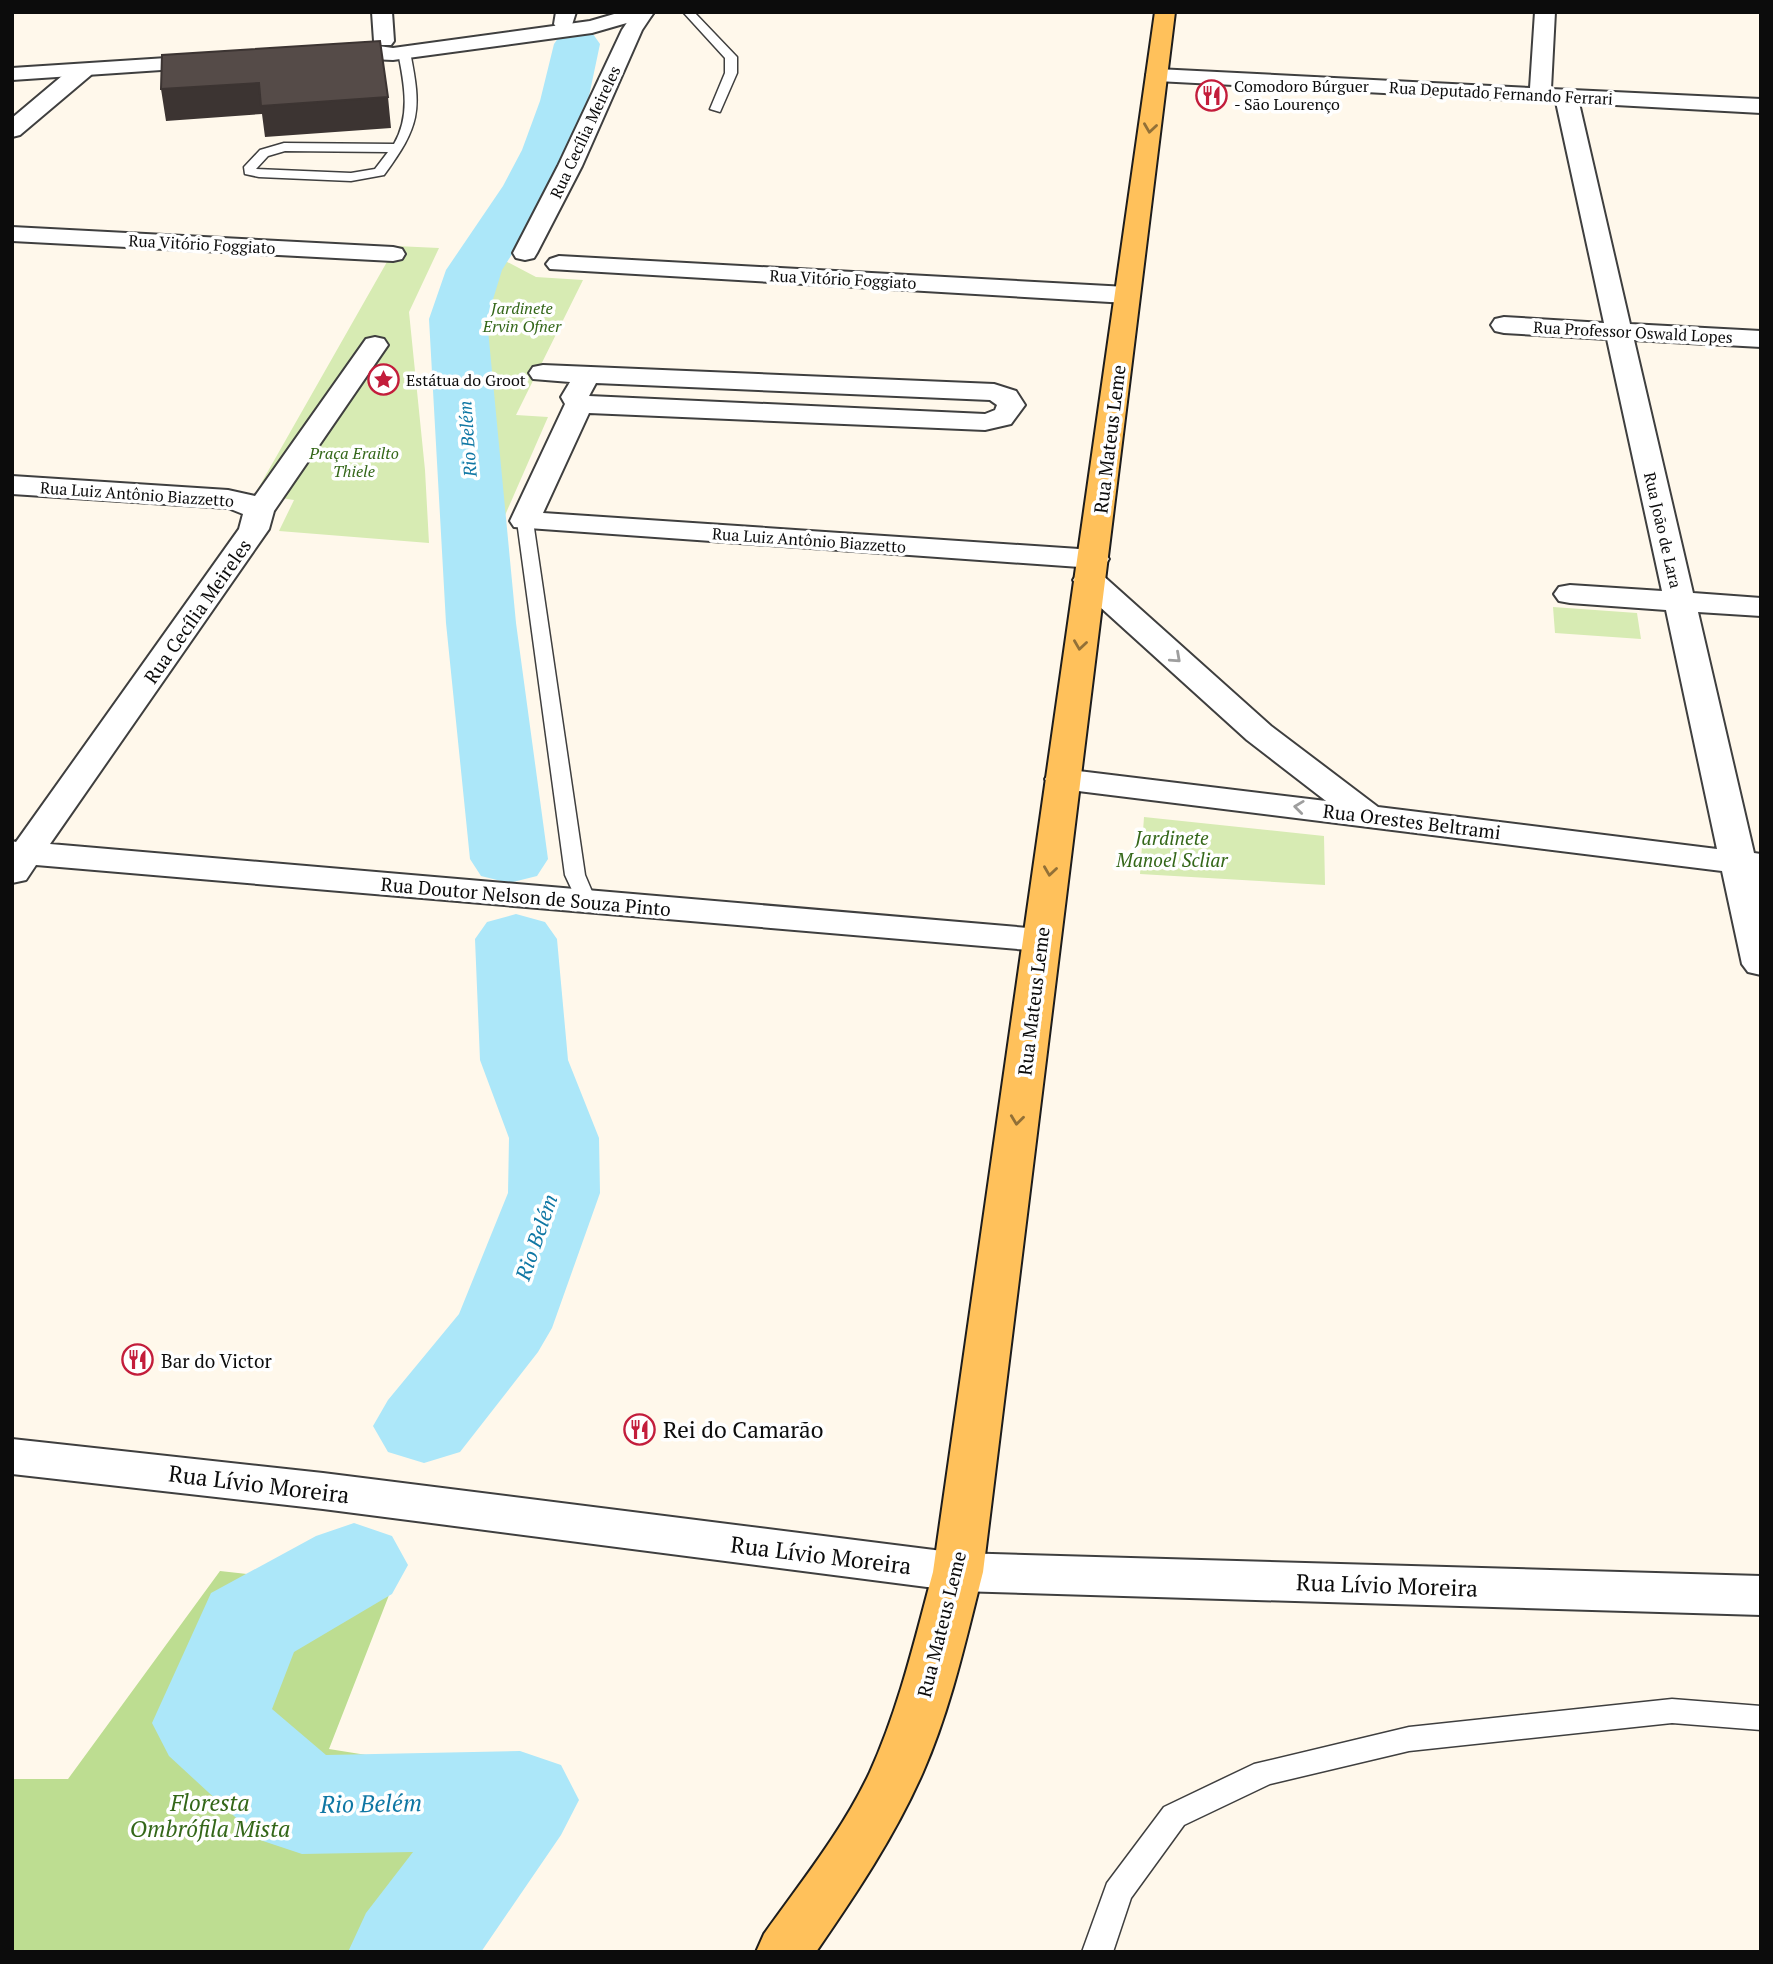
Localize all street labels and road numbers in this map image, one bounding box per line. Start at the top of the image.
street label: Rua Cecília Meireles [545,62,625,202]
street label: Rua Deputado Fernando Ferrari [1388,76,1614,110]
street label: Rua Vitório Foggiato [128,229,276,259]
street label: Rua Vitório Foggiato [769,264,917,294]
street label: Rua Professor Oswald Lopes [1533,316,1733,348]
street label: Rua Mateus Leme [1087,363,1131,515]
street label: Rua João de Lara [1639,470,1687,590]
street label: Rua Luiz Antônio Biazzetto [39,476,235,512]
street label: Rua Luiz Antônio Biazzetto [711,522,907,558]
street label: Rua Cecília Meireles [138,534,256,688]
street label: Rua Orestes Beltrami [1322,798,1502,844]
street label: Rua Doutor Nelson de Souza Pinto [380,871,672,921]
street label: Rua Mateus Leme [1011,925,1055,1077]
street label: Rua Lívio Moreira [167,1458,352,1511]
street label: Rua Lívio Moreira [729,1529,914,1582]
street label: Rua Mateus Leme [911,1548,971,1700]
street label: Rua Lívio Moreira [1296,1566,1479,1604]

